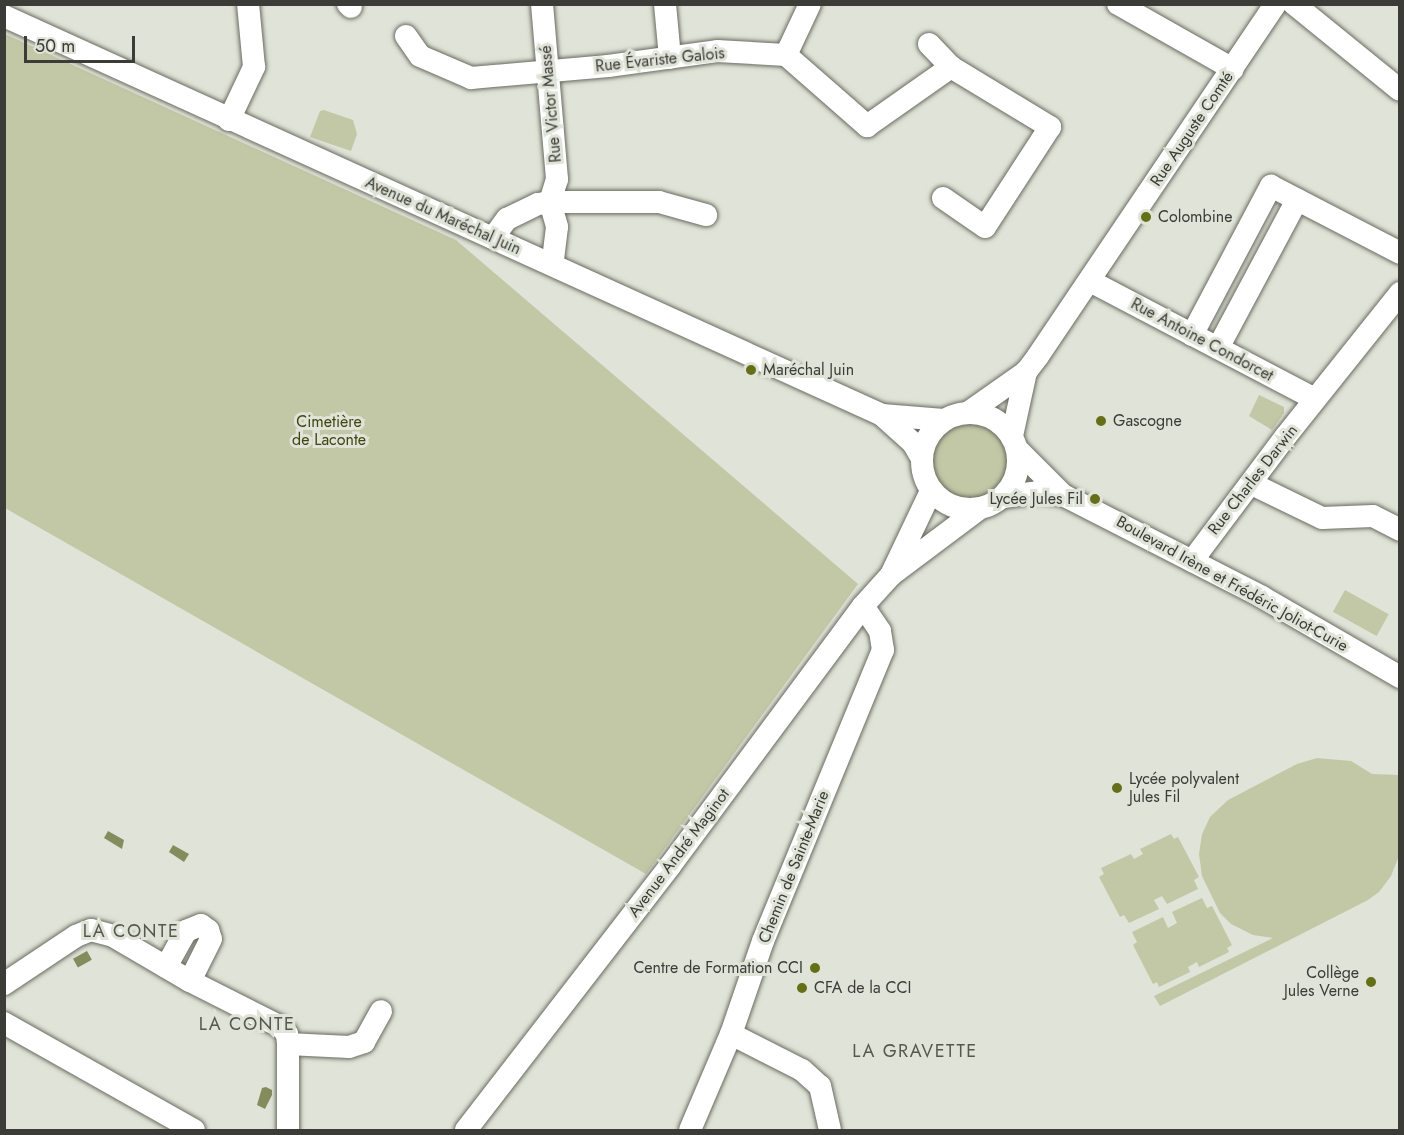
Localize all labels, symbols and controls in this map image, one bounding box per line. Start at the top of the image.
scale bar [27,24,138,62]
text: 50 m [35,33,75,59]
street label: Rue Évariste Galois [594,44,726,76]
street label: Rue Victor Massé [536,45,566,163]
street label: Rue Auguste Comté [1147,68,1237,190]
street label: Avenue du Maréchal Juin [362,173,524,259]
place label: Colombine [1158,207,1233,227]
marker: Colombine [1139,210,1153,224]
street label: Rue Antoine Condorcet [1128,294,1276,386]
place label: Maréchal Juin [763,360,854,380]
marker: Maréchal Juin [744,363,758,377]
place label: Gascogne [1113,411,1182,431]
park label: Cimetière de Laconte [292,412,366,450]
marker: Gascogne [1094,414,1108,428]
street label: Rue Charles Darwin [1204,421,1302,539]
place label: Lycée Jules Fil [990,489,1083,509]
marker: Lycée Jules Fil [1088,492,1102,506]
street label: Boulevard Irène et Frédéric Joliot-Curie [1113,512,1351,656]
place label: Lycée polyvalent Jules Fil [1129,769,1239,807]
marker: Lycée polyvalent Jules Fil [1110,781,1124,795]
street label: Avenue André Maginot [624,785,734,921]
street label: Chemin de Sainte-Marie [755,788,833,946]
district label: LA CONTE [83,920,179,942]
place label: Centre de Formation CCI [633,958,803,978]
marker: Centre de Formation CCI [808,961,822,975]
place label: Collège Jules Verne [1284,963,1359,1001]
marker: Collège Jules Verne [1364,975,1378,989]
place label: CFA de la CCI [814,978,911,998]
marker: CFA de la CCI [795,981,809,995]
district label: LA CONTE [199,1013,295,1035]
district label: LA GRAVETTE [852,1040,978,1062]

